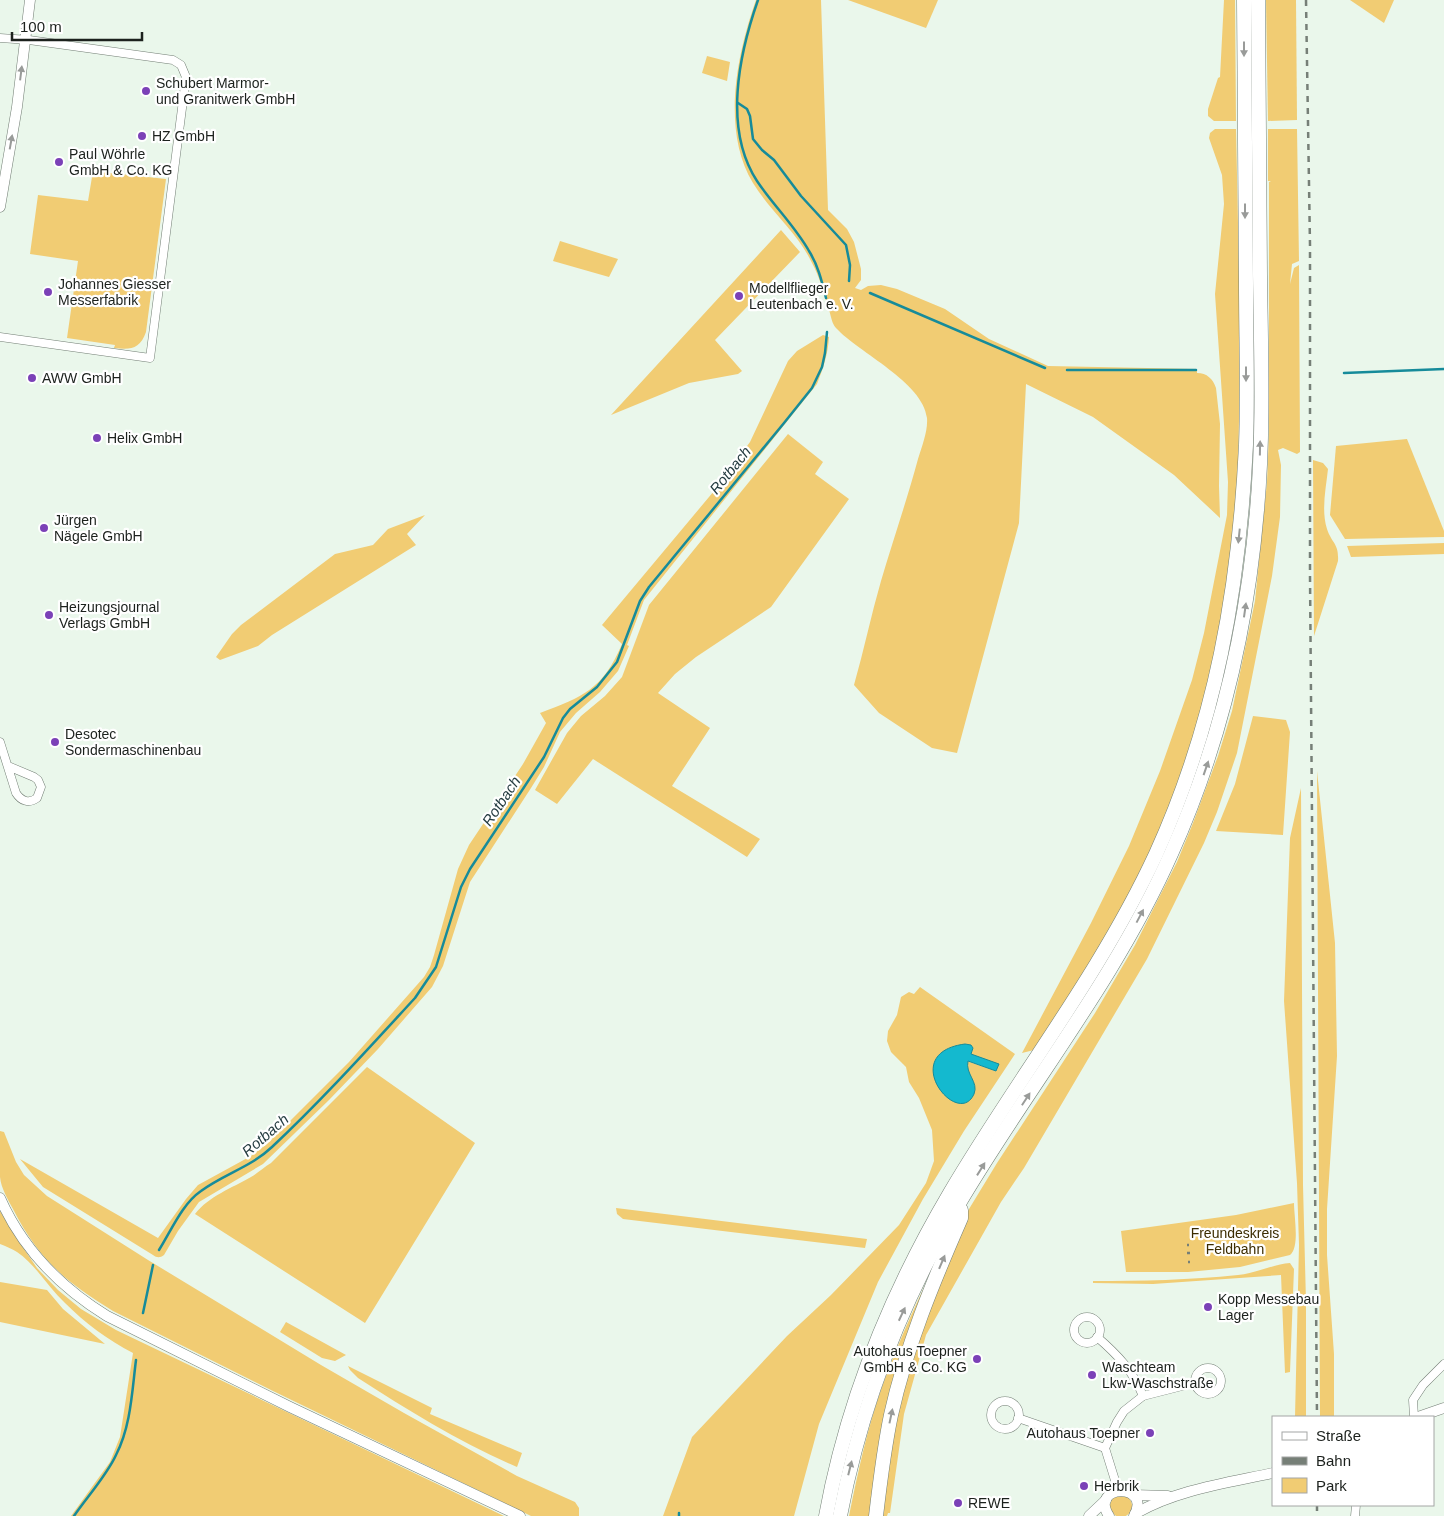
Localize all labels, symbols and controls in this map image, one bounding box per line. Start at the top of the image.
scale bar [12,10,142,42]
text: 100 m [20,18,62,35]
one-way arrow [1241,41,1249,57]
one-way arrow [17,65,25,81]
place label: Schubert Marmor- und Granitwerk GmbH [156,75,295,107]
marker: Schubert Marmor- und Granitwerk GmbH [140,85,152,97]
place label: HZ GmbH [152,128,215,144]
marker: HZ GmbH [136,130,148,142]
one-way arrow [7,133,15,149]
place label: Paul Wöhrle GmbH & Co. KG [69,146,172,178]
marker: Paul Wöhrle GmbH & Co. KG [53,156,65,168]
one-way arrow [1241,203,1249,219]
place label: Johannes Giesser Messerfabrik [58,276,171,308]
place label: Modellflieger Leutenbach e. V. [749,280,854,312]
marker: Johannes Giesser Messerfabrik [42,286,54,298]
marker: Modellflieger Leutenbach e. V. [733,290,745,302]
one-way arrow [1242,366,1250,382]
place label: AWW GmbH [42,370,122,386]
marker: AWW GmbH [26,372,38,384]
place label: Helix GmbH [107,430,182,446]
marker: Helix GmbH [91,432,103,444]
one-way arrow [1256,440,1264,456]
water label: Rotbach [706,443,754,497]
place label: Jürgen Nägele GmbH [54,512,143,544]
marker: Jürgen Nägele GmbH [38,522,50,534]
one-way arrow [1235,528,1243,544]
place label: Heizungsjournal Verlags GmbH [59,599,159,631]
one-way arrow [1241,602,1249,618]
marker: Heizungsjournal Verlags GmbH [43,609,55,621]
place label: Desotec Sondermaschinenbau [65,726,201,758]
marker: Desotec Sondermaschinenbau [49,736,61,748]
one-way arrow [1203,760,1210,775]
water label: Rotbach [478,773,524,829]
one-way arrow [1136,909,1145,923]
one-way arrow [1021,1093,1031,1106]
water label: Rotbach [238,1110,292,1160]
one-way arrow [976,1163,986,1176]
park label: Freundeskreis Feldbahn [1191,1225,1279,1257]
one-way arrow [938,1254,946,1269]
place label: Kopp Messebau Lager [1218,1291,1319,1323]
marker: Kopp Messebau Lager [1202,1301,1214,1313]
one-way arrow [897,1307,906,1322]
place label: Autohaus Toepner GmbH & Co. KG [854,1343,967,1375]
marker: Autohaus Toepner GmbH & Co. KG [971,1353,983,1365]
place label: Waschteam Lkw-Waschstraße [1102,1359,1214,1391]
marker: Waschteam Lkw-Waschstraße [1086,1369,1098,1381]
one-way arrow [887,1408,895,1423]
legend [1272,1416,1434,1506]
place label: Autohaus Toepner [1027,1425,1140,1441]
marker: Autohaus Toepner [1144,1427,1156,1439]
text: Straße [1316,1427,1361,1444]
text: Bahn [1316,1452,1351,1469]
one-way arrow [846,1461,854,1476]
text: Park [1316,1477,1347,1494]
place label: Herbrik [1094,1478,1140,1494]
marker: Herbrik [1078,1480,1090,1492]
place label: REWE [968,1495,1010,1511]
marker: REWE [952,1497,964,1509]

